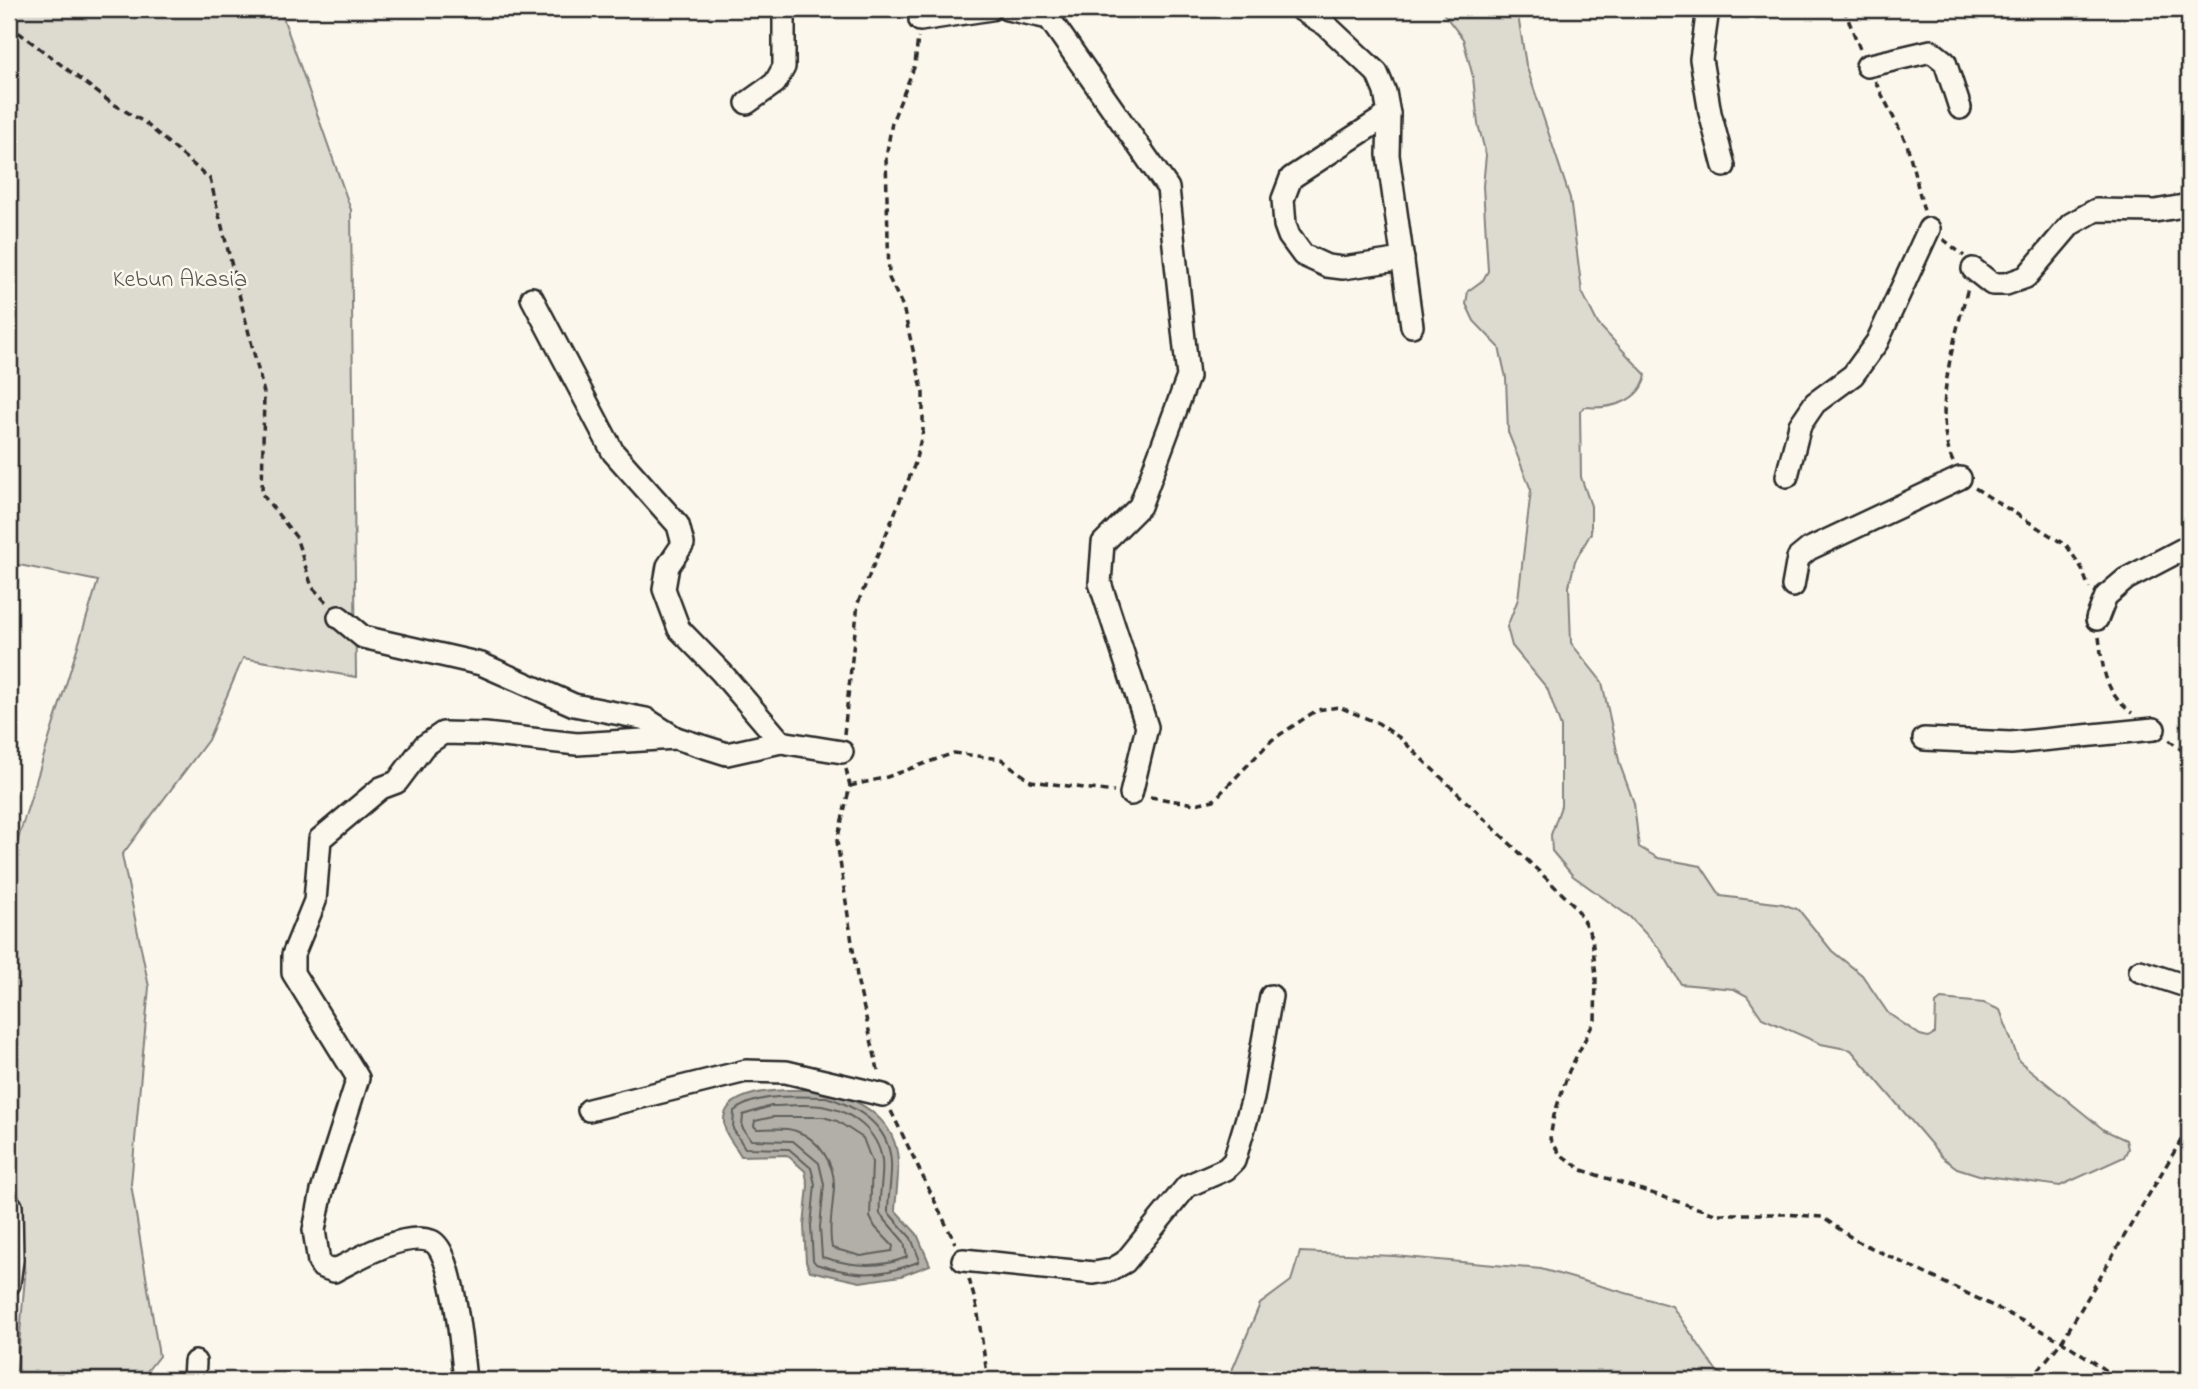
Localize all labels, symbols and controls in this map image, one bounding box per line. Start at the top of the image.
park label: Kebun Akasia [113,263,247,298]

